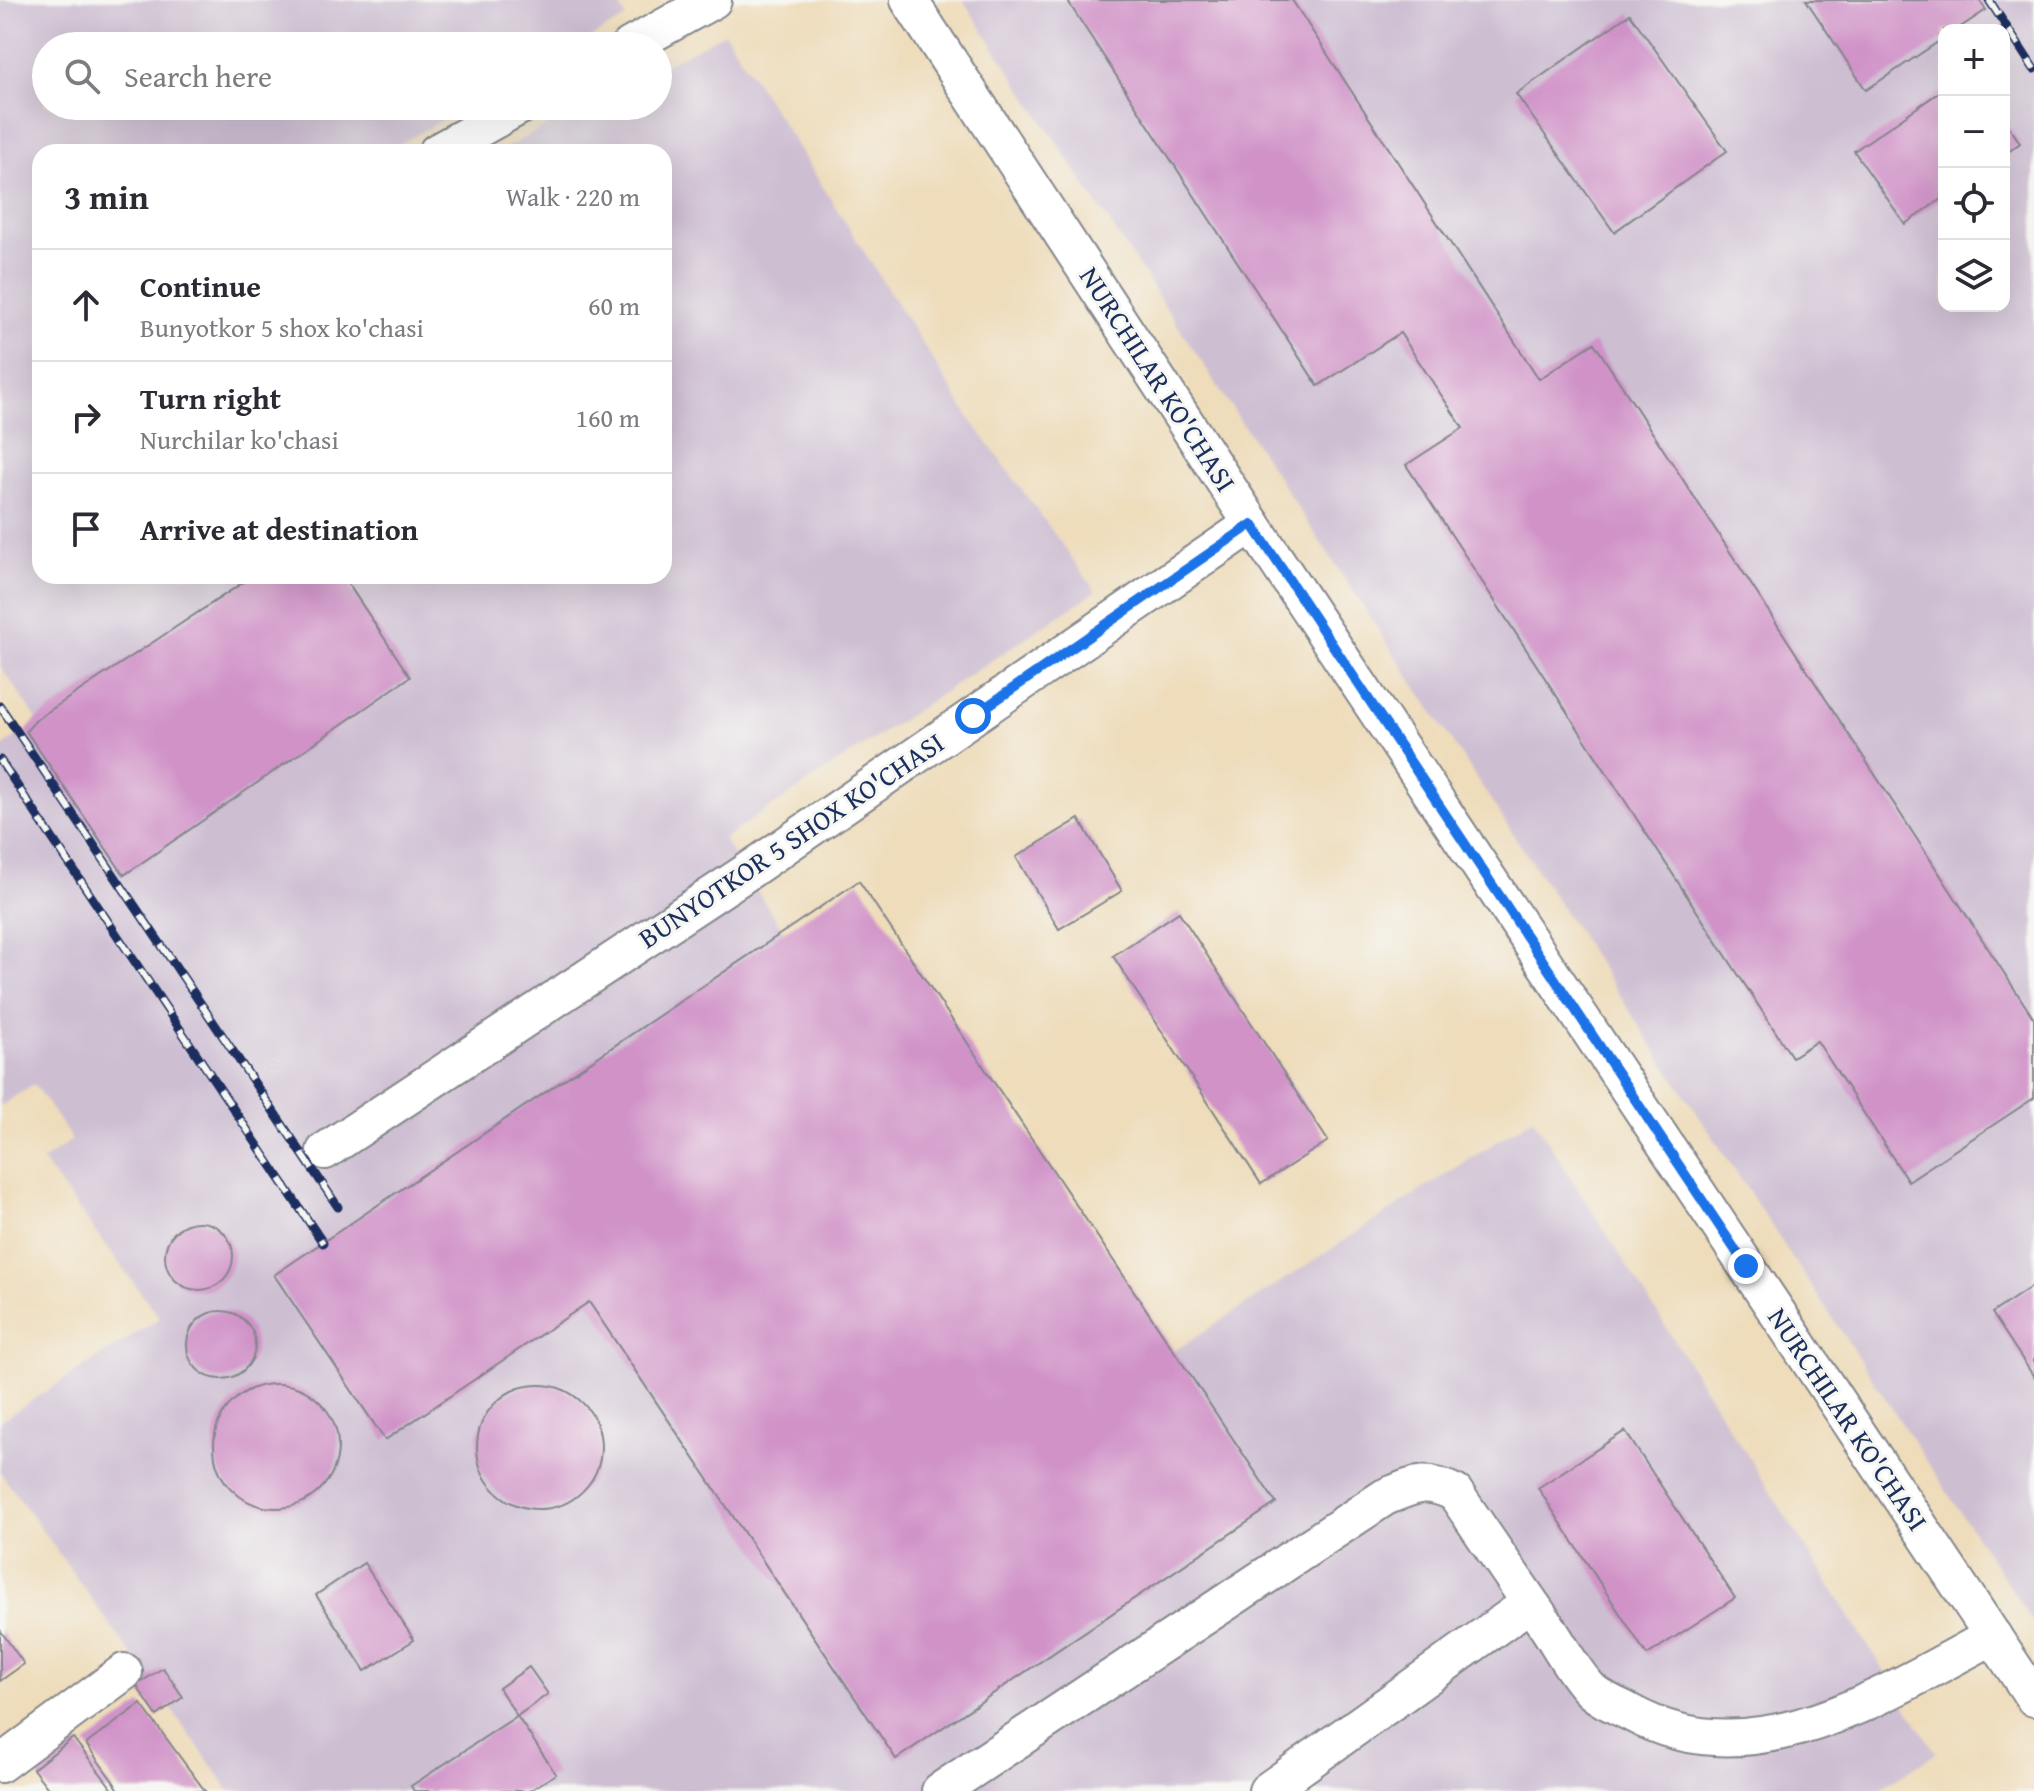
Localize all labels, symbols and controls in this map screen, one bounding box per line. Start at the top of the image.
map controls [1938,24,2010,312]
button: + [1938,24,2010,96]
search box [32,32,672,120]
icon: search [60,54,104,98]
text: Search here [124,54,272,98]
button: − [1938,96,2010,168]
button: locate [1938,168,2010,240]
text: 3 min [64,172,149,221]
text: Walk · 220 m [506,177,640,216]
button: layers [1938,240,2010,312]
street label: NURCHILAR KO'CHASI [1070,258,1247,499]
text: Continue [140,264,261,308]
icon: ahead [64,283,108,327]
text: 60 m [588,286,640,325]
text: Bunyotkor 5 shox ko'chasi [140,308,424,347]
text: Turn right [140,376,281,420]
icon: right [64,395,108,439]
text: 160 m [575,398,640,437]
text: Nurchilar ko'chasi [140,420,339,459]
icon: arrive [64,507,108,551]
text: Arrive at destination [140,507,418,551]
route start [955,698,991,734]
street label: BUNYOTKOR 5 SHOX KO'CHASI [630,722,952,957]
route end [1728,1248,1764,1284]
street label: NURCHILAR KO'CHASI [1758,1299,1938,1538]

